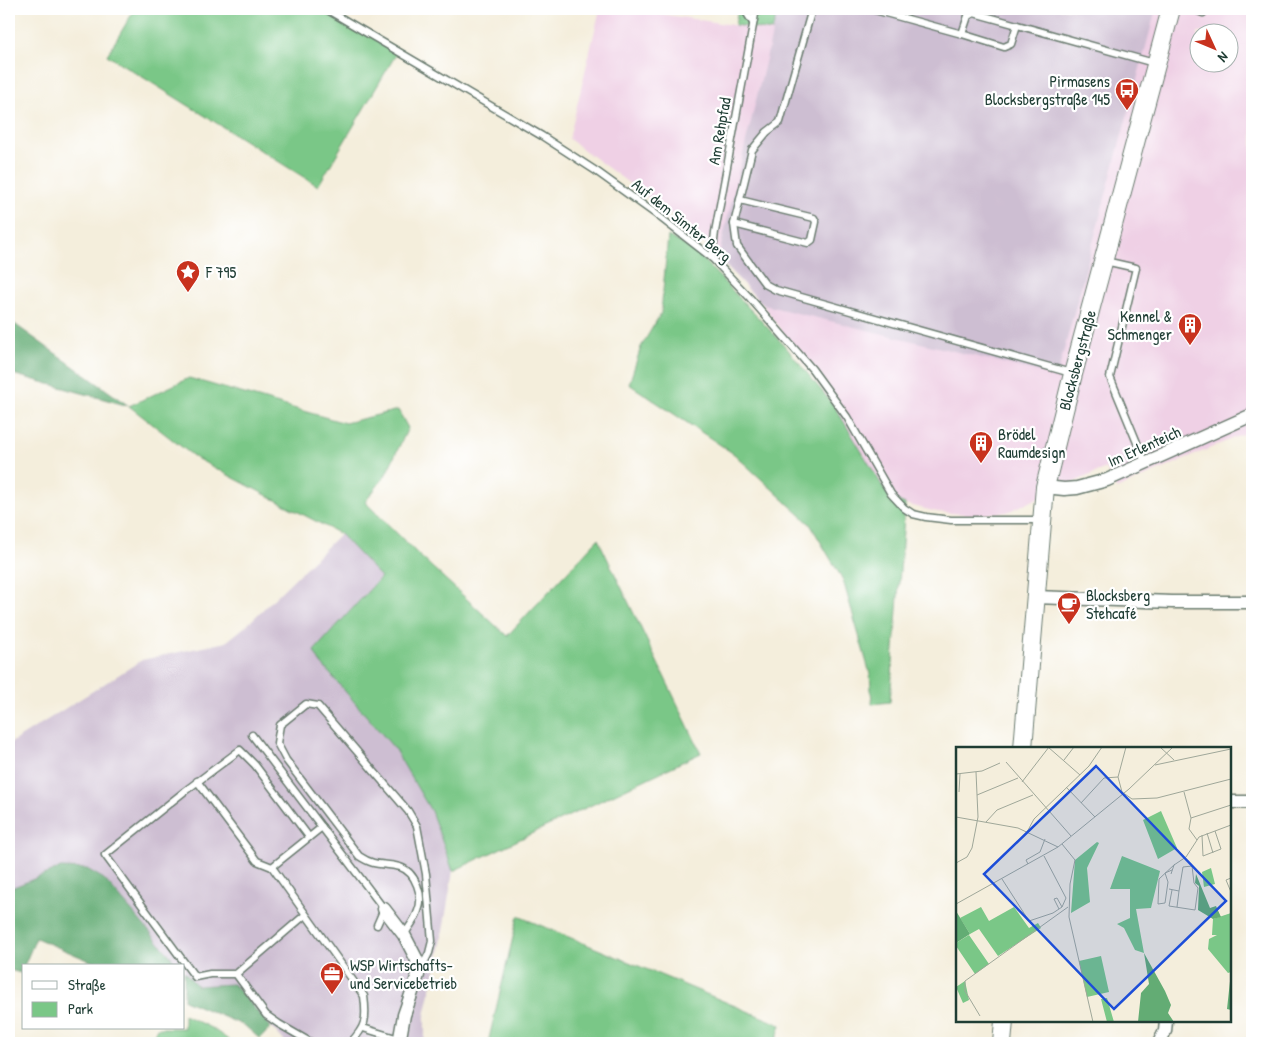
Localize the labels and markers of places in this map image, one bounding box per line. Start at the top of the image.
place label: Pirmasens Blocksbergstraße 145 [985,70,1110,110]
bus stop icon: Pirmasens Blocksbergstraße 145 [1114,77,1140,111]
place icon: F 795 [175,259,201,293]
place label: F 795 [205,261,236,283]
place label: Kennel & Schmenger [1108,305,1172,345]
building icon: Kennel & Schmenger [1177,312,1203,346]
place label: Brödel Raumdesign [998,423,1066,463]
building icon: Brödel Raumdesign [968,430,994,464]
place label: Blocksberg Stehcafé [1086,584,1150,624]
cafe icon: Blocksberg Stehcafé [1056,591,1082,625]
place label: WSP Wirtschafts- und Servicebetrieb [350,954,457,994]
office icon: WSP Wirtschafts- und Servicebetrieb [319,961,345,995]

